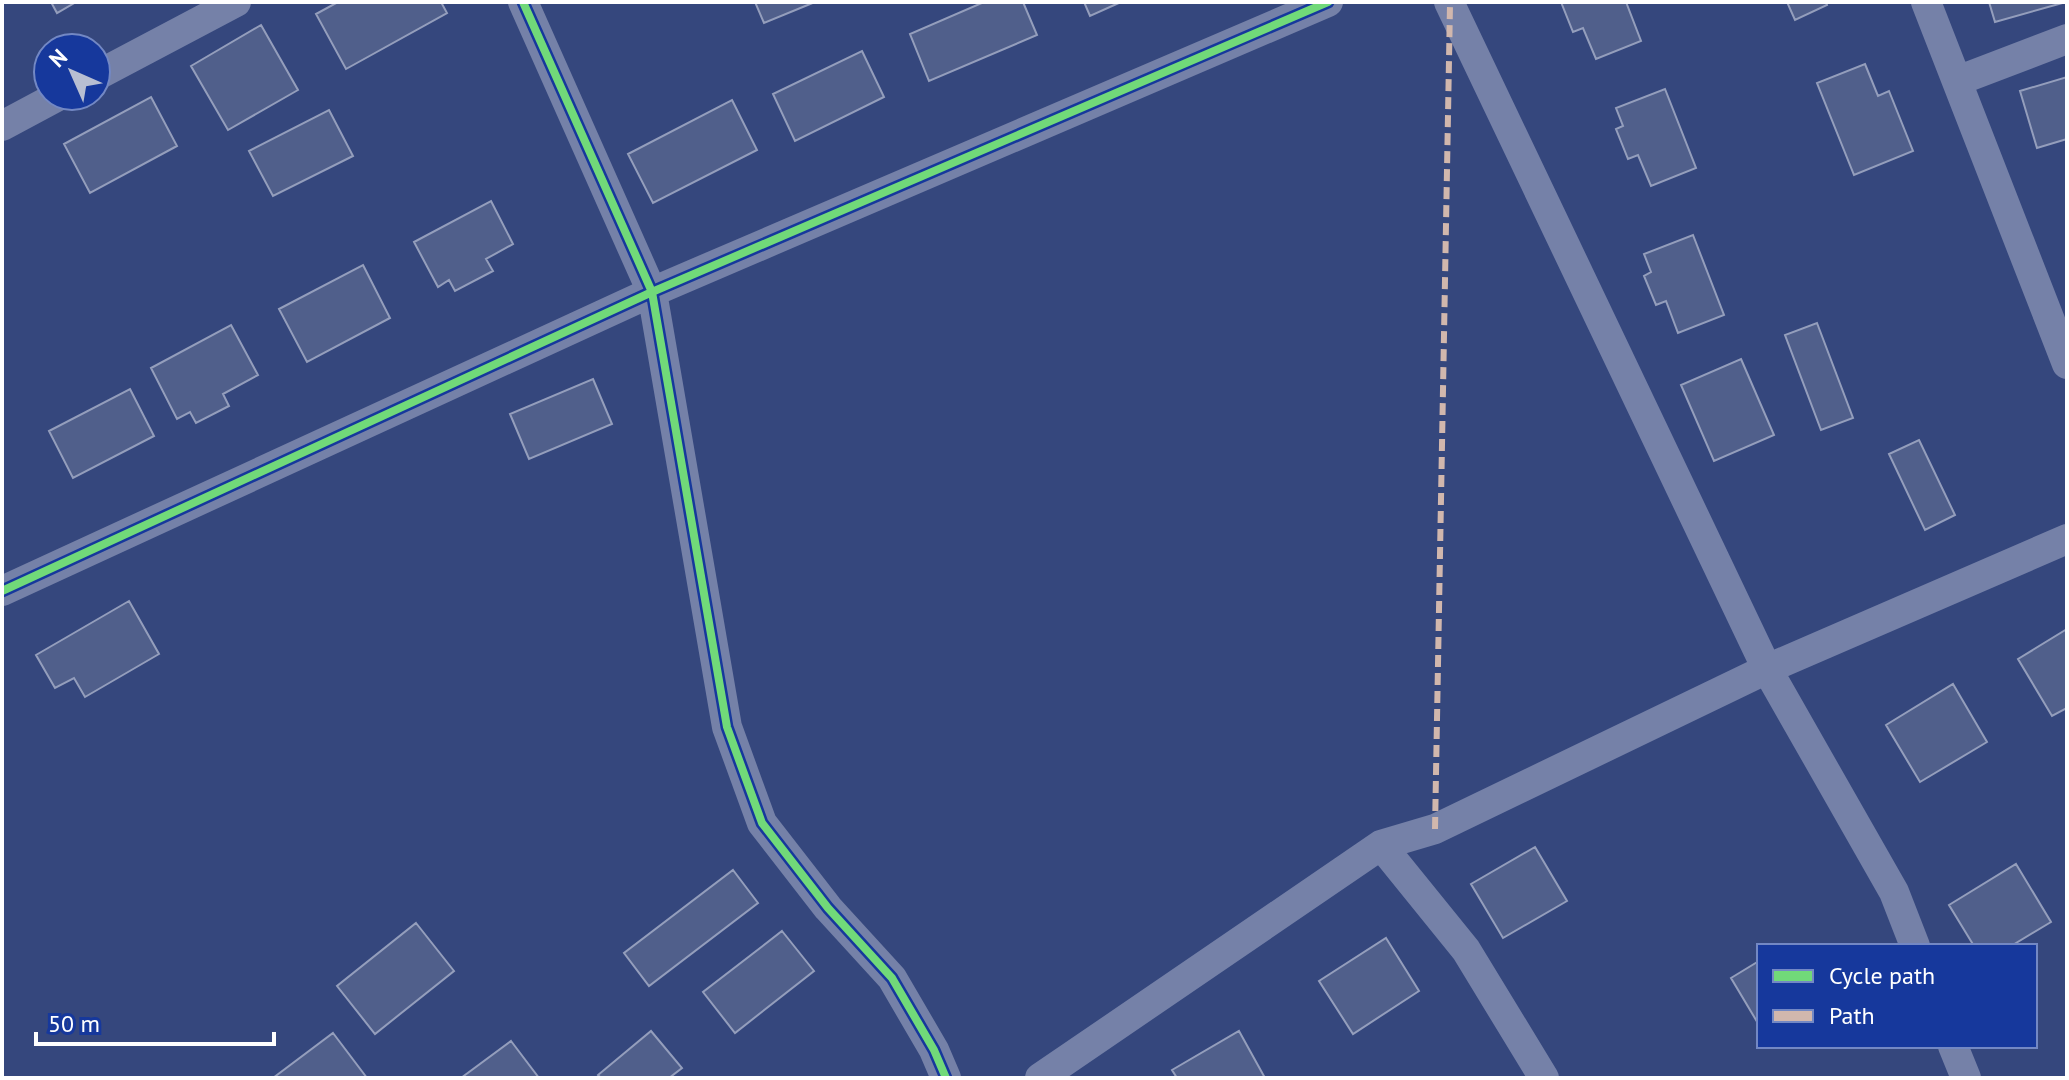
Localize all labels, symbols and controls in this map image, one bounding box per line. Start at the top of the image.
north arrow [32,32,112,112]
text: N [43,43,73,73]
legend [1757,944,2037,1048]
text: Cycle path [1829,960,1935,991]
scale bar [36,996,274,1046]
text: Path [1829,1000,1875,1031]
text: 50 m [48,1008,100,1039]

